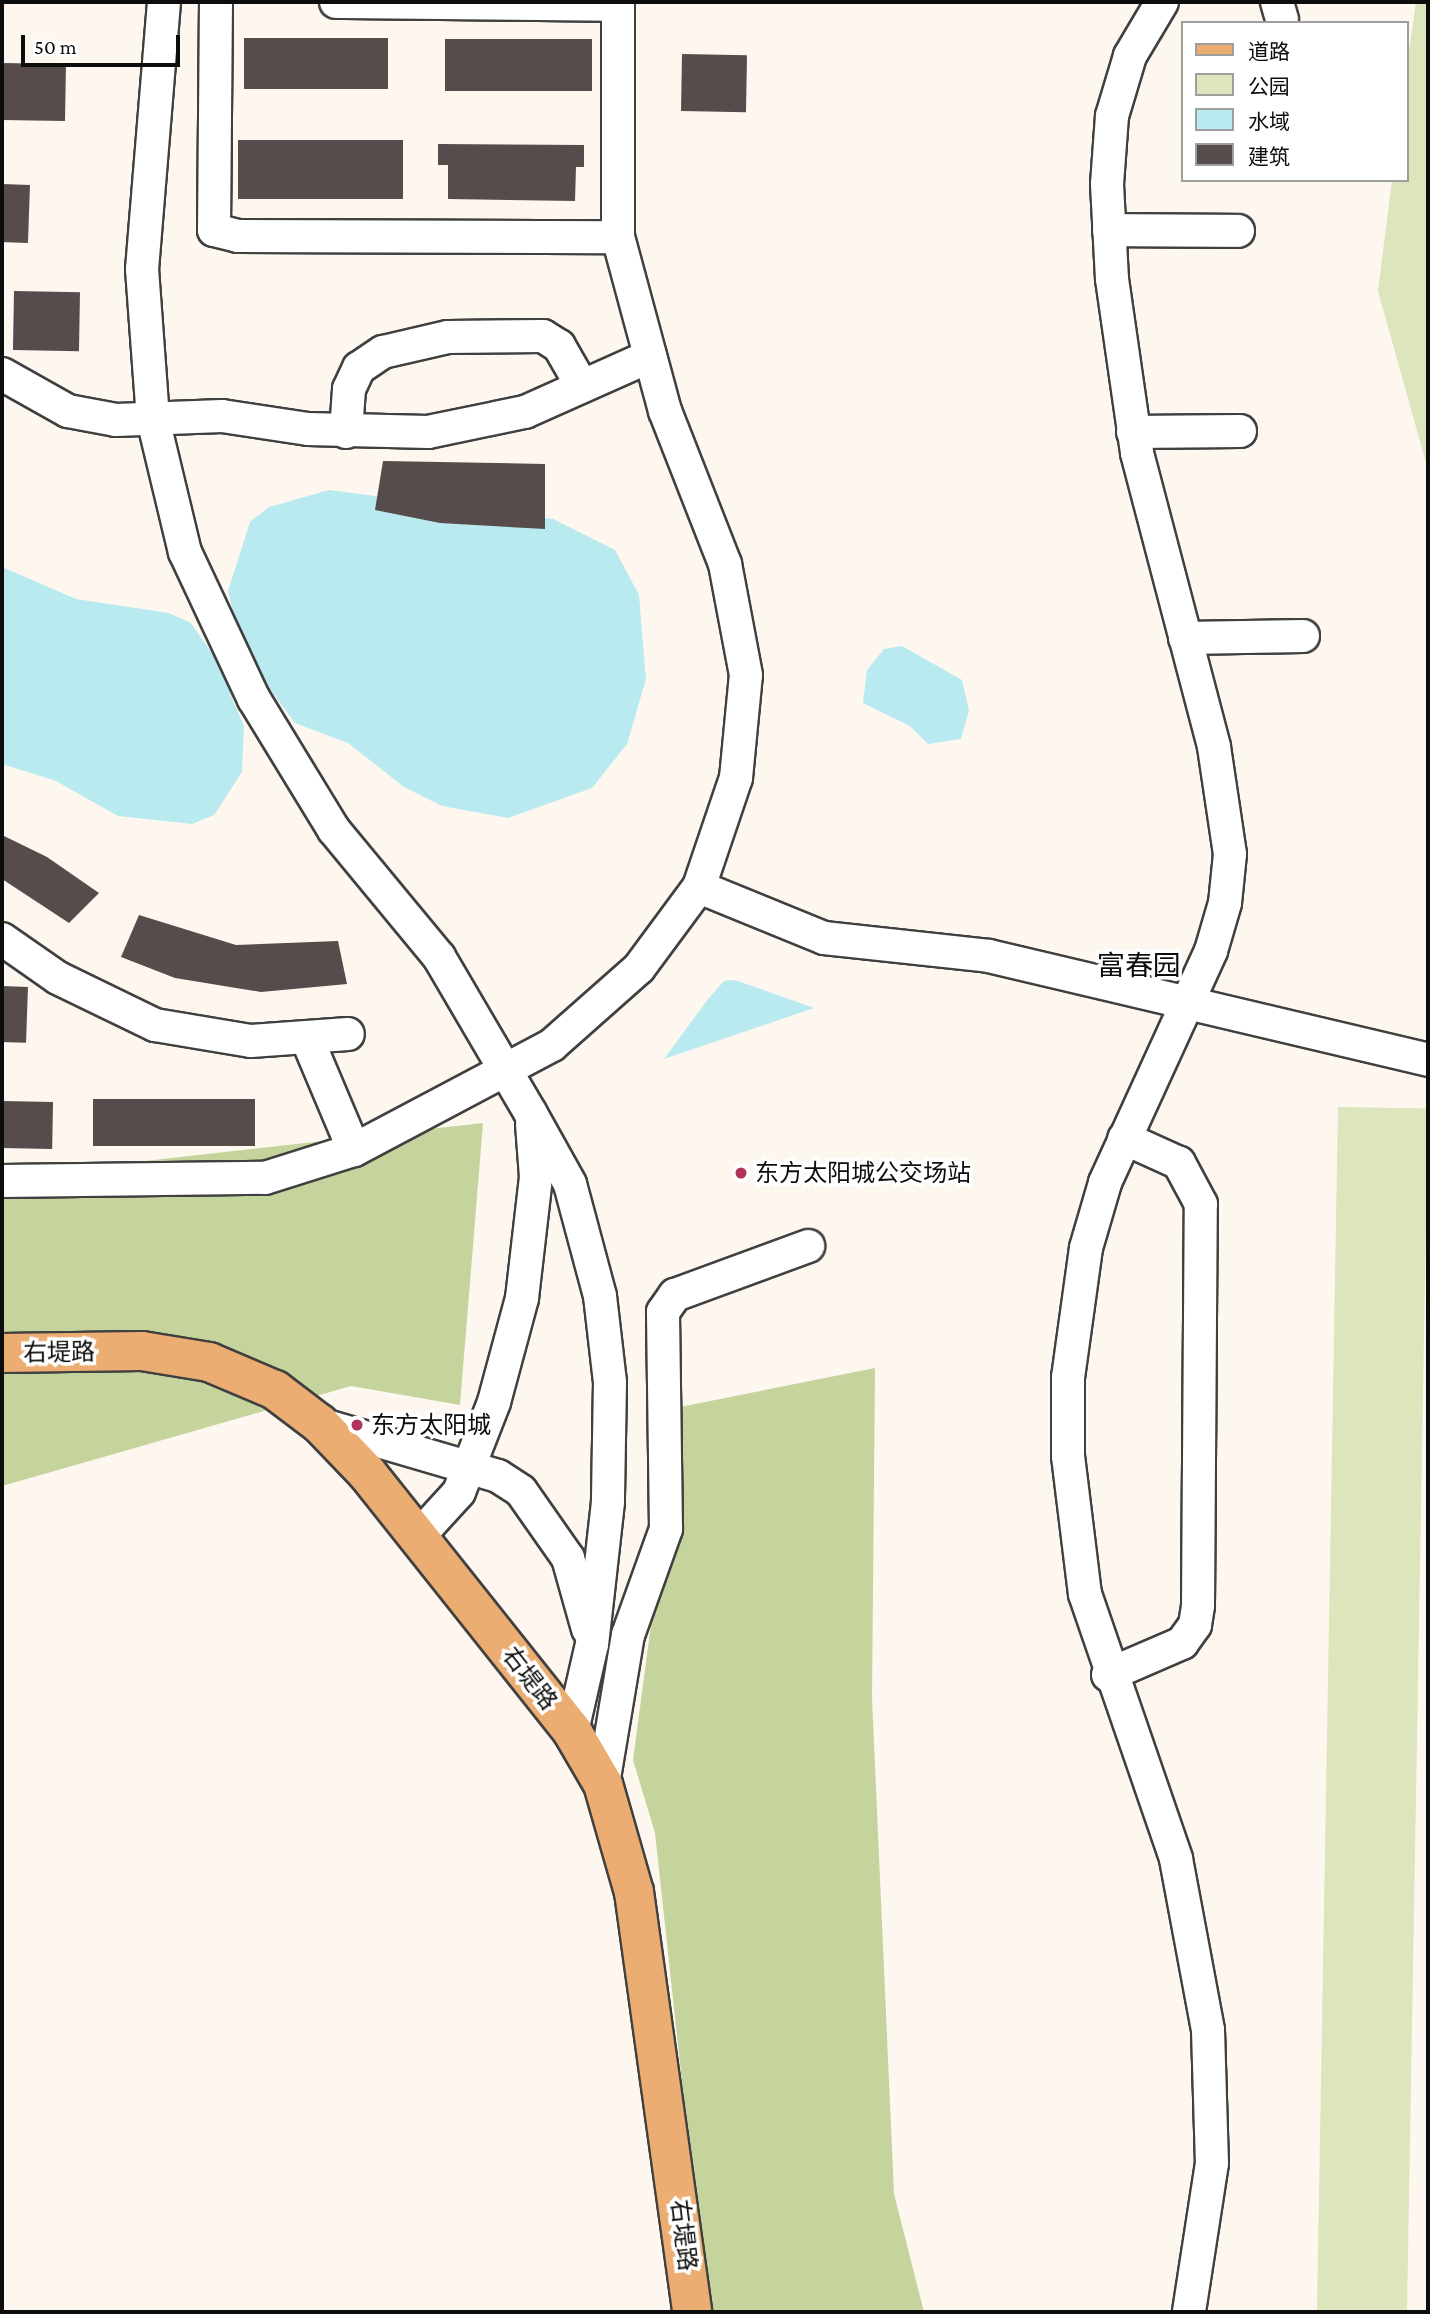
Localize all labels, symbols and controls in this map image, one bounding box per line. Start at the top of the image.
scale bar [24,21,184,65]
legend [1182,21,1409,182]
text: 50 m [34,35,77,59]
text: 道路 [1248,40,1290,64]
text: 公园 [1248,75,1290,99]
text: 水域 [1248,110,1290,134]
text: 建筑 [1248,145,1290,169]
district label: 富春园 [1097,949,1181,983]
place label: 东方太阳城公交场站 [755,1159,971,1187]
marker: 东方太阳城公交场站 [733,1165,749,1181]
street label: 右堤路 [23,1337,95,1367]
place label: 东方太阳城 [371,1411,491,1439]
marker: 东方太阳城 [349,1417,365,1433]
street label: 右堤路 [496,1641,564,1715]
street label: 右堤路 [665,2198,703,2272]

